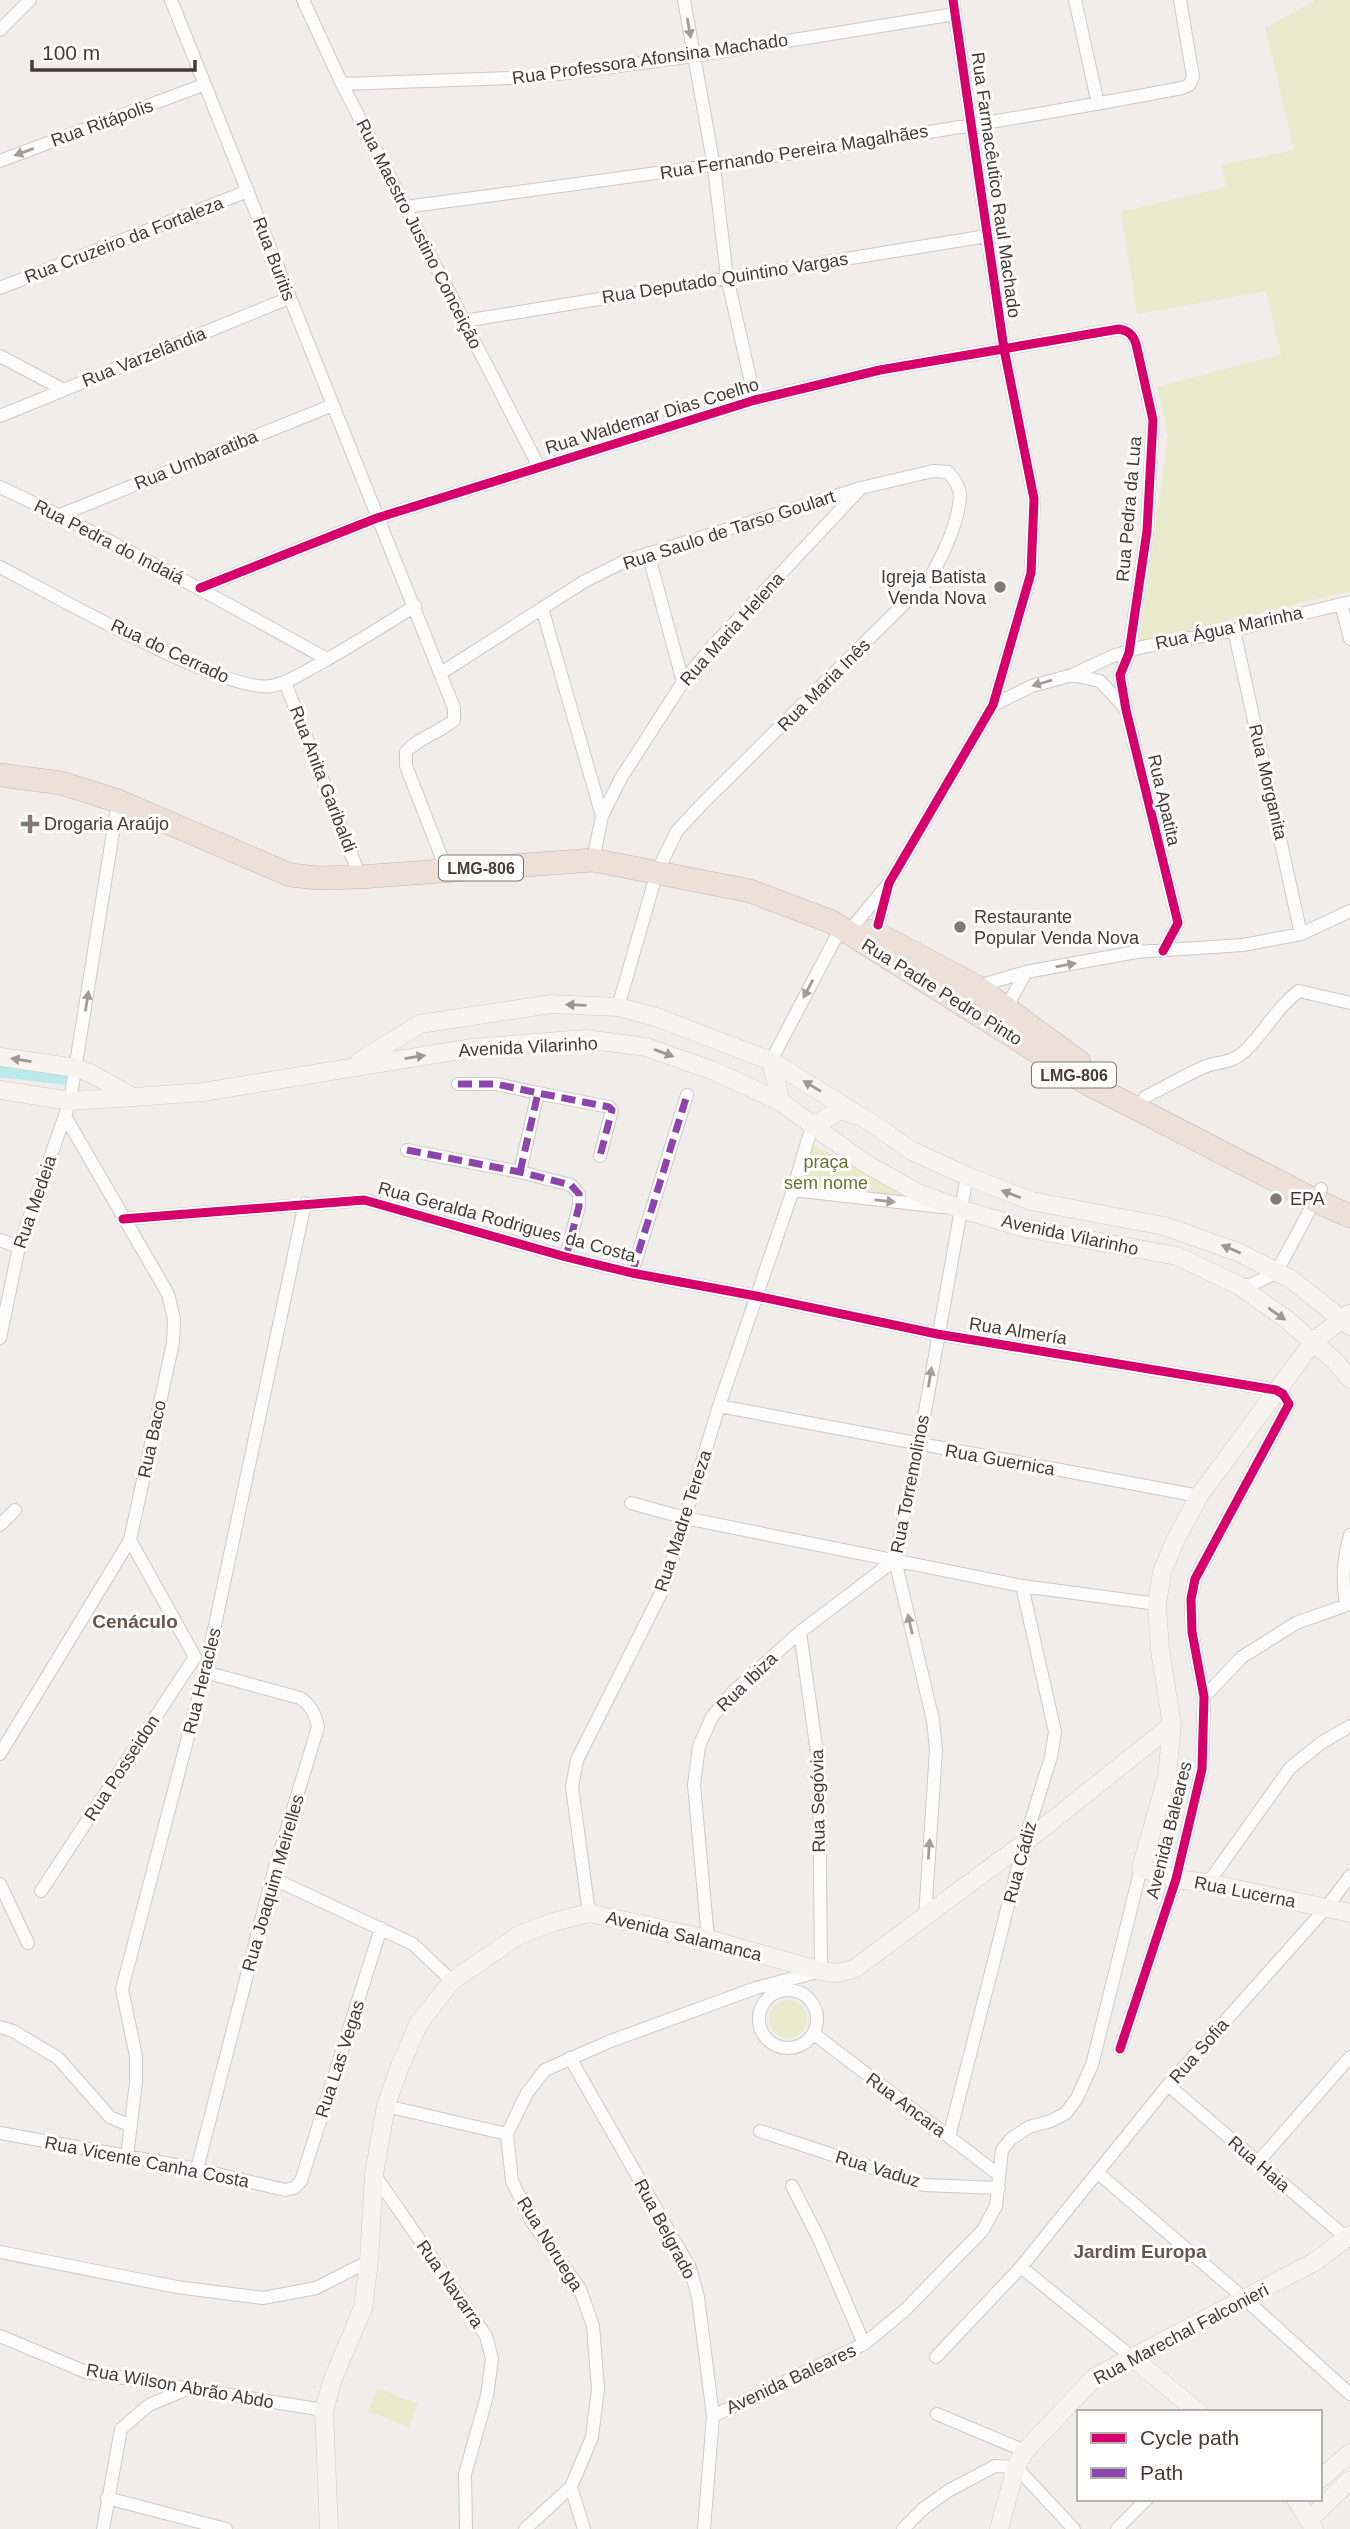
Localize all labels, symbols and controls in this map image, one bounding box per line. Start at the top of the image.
one-way arrow [684,17,695,39]
scale bar [32,28,194,72]
street label: Rua Professora Afonsina Machado [511,30,789,88]
text: 100 m [42,41,100,64]
street label: Rua Farmacêutico Raul Machado [967,51,1025,319]
street label: Rua Ritápolis [48,95,156,151]
street label: Rua Maestro Justino Conceição [352,116,486,352]
street label: Rua Fernando Pereira Magalhães [659,121,929,183]
one-way arrow [14,147,35,158]
street label: Rua Cruzeiro da Fortaleza [22,192,227,287]
street label: Rua Buritis [249,214,299,304]
street label: Rua Deputado Quintino Vargas [601,249,849,307]
street label: Rua Varzelândia [79,323,210,391]
street label: Rua Waldemar Dias Coelho [543,374,761,458]
street label: Rua Umbaratiba [131,426,261,494]
street label: Rua Pedra da Lua [1113,434,1145,583]
street label: Rua Saulo de Tarso Goulart [620,486,838,574]
street label: Rua Pedra do Indaiá [31,496,188,589]
place label: Igreja Batista Venda Nova [881,567,987,608]
street label: Rua Maria Helena [676,568,789,690]
marker: Igreja Batista Venda Nova [992,579,1008,595]
street label: Rua Água Marinha [1154,602,1305,653]
street label: Rua do Cerrado [108,615,232,687]
street label: Rua Maria Inês [774,635,874,735]
one-way arrow [1031,679,1052,689]
street label: Rua Anita Garibaldi [286,703,360,855]
street label: Rua Morganita [1245,722,1291,843]
street label: Rua Apatita [1144,752,1184,849]
place label: Drogaria Araújo [44,814,169,834]
marker: Drogaria Araújo [22,816,38,832]
road number: LMG-806 [439,856,523,880]
place label: Restaurante Popular Venda Nova [974,907,1140,948]
marker: Restaurante Popular Venda Nova [952,919,968,935]
street label: Rua Padre Pedro Pinto [858,934,1026,1050]
one-way arrow [1056,959,1078,970]
one-way arrow [803,979,814,999]
one-way arrow [82,989,93,1011]
one-way arrow [565,1000,587,1011]
street label: Avenida Vilarinho [458,1033,598,1061]
one-way arrow [654,1048,675,1059]
one-way arrow [404,1051,426,1062]
one-way arrow [10,1054,32,1065]
road number: LMG-806 [1032,1063,1116,1088]
one-way arrow [802,1080,821,1092]
street label: Rua Medeia [10,1152,61,1251]
park label: praça sem nome [784,1152,868,1193]
street label: Rua Geralda Rodrigues da Costa [376,1178,639,1266]
one-way arrow [1001,1188,1022,1199]
place label: EPA [1290,1189,1325,1209]
marker: EPA [1268,1191,1284,1207]
one-way arrow [874,1195,896,1206]
street label: Avenida Vilarinho [1000,1211,1140,1259]
one-way arrow [1220,1244,1241,1255]
one-way arrow [1268,1307,1286,1321]
street label: Rua Almería [968,1313,1069,1349]
one-way arrow [925,1366,936,1388]
street label: Rua Baco [134,1398,170,1480]
street label: Rua Torremolinos [887,1413,933,1555]
street label: Rua Guernica [944,1441,1057,1480]
street label: Rua Madre Tereza [651,1447,716,1594]
district label: Cenáculo [92,1611,178,1632]
one-way arrow [904,1613,915,1635]
street label: Rua Heracles [179,1626,225,1736]
street label: Rua Ibiza [713,1648,782,1716]
street label: Rua Posseidon [80,1711,164,1825]
street label: Rua Segóvia [807,1748,829,1853]
street label: Avenida Baleares [1142,1759,1196,1901]
street label: Rua Joaquim Meirelles [238,1792,308,1974]
street label: Rua Cádiz [999,1819,1041,1905]
one-way arrow [924,1838,935,1860]
street label: Rua Lucerna [1192,1872,1298,1912]
street label: Avenida Salamanca [604,1907,765,1965]
street label: Rua Las Vegas [312,1998,368,2120]
street label: Rua Sofia [1166,2014,1233,2087]
street label: Rua Ancara [862,2069,950,2142]
street label: Rua Vicente Canha Costa [43,2132,252,2192]
street label: Rua Haia [1224,2132,1295,2197]
street label: Rua Vaduz [833,2147,923,2191]
street label: Rua Belgrado [630,2176,700,2282]
street label: Rua Noruega [513,2193,587,2296]
street label: Rua Navarra [413,2236,488,2332]
district label: Jardim Europa [1073,2241,1207,2262]
street label: Rua Marechal Falconieri [1090,2279,1272,2389]
street label: Avenida Baleares [723,2340,859,2418]
street label: Rua Wilson Abrão Abdo [85,2360,275,2412]
legend [1077,2410,1322,2501]
text: Cycle path [1140,2426,1239,2449]
text: Path [1140,2461,1183,2484]

